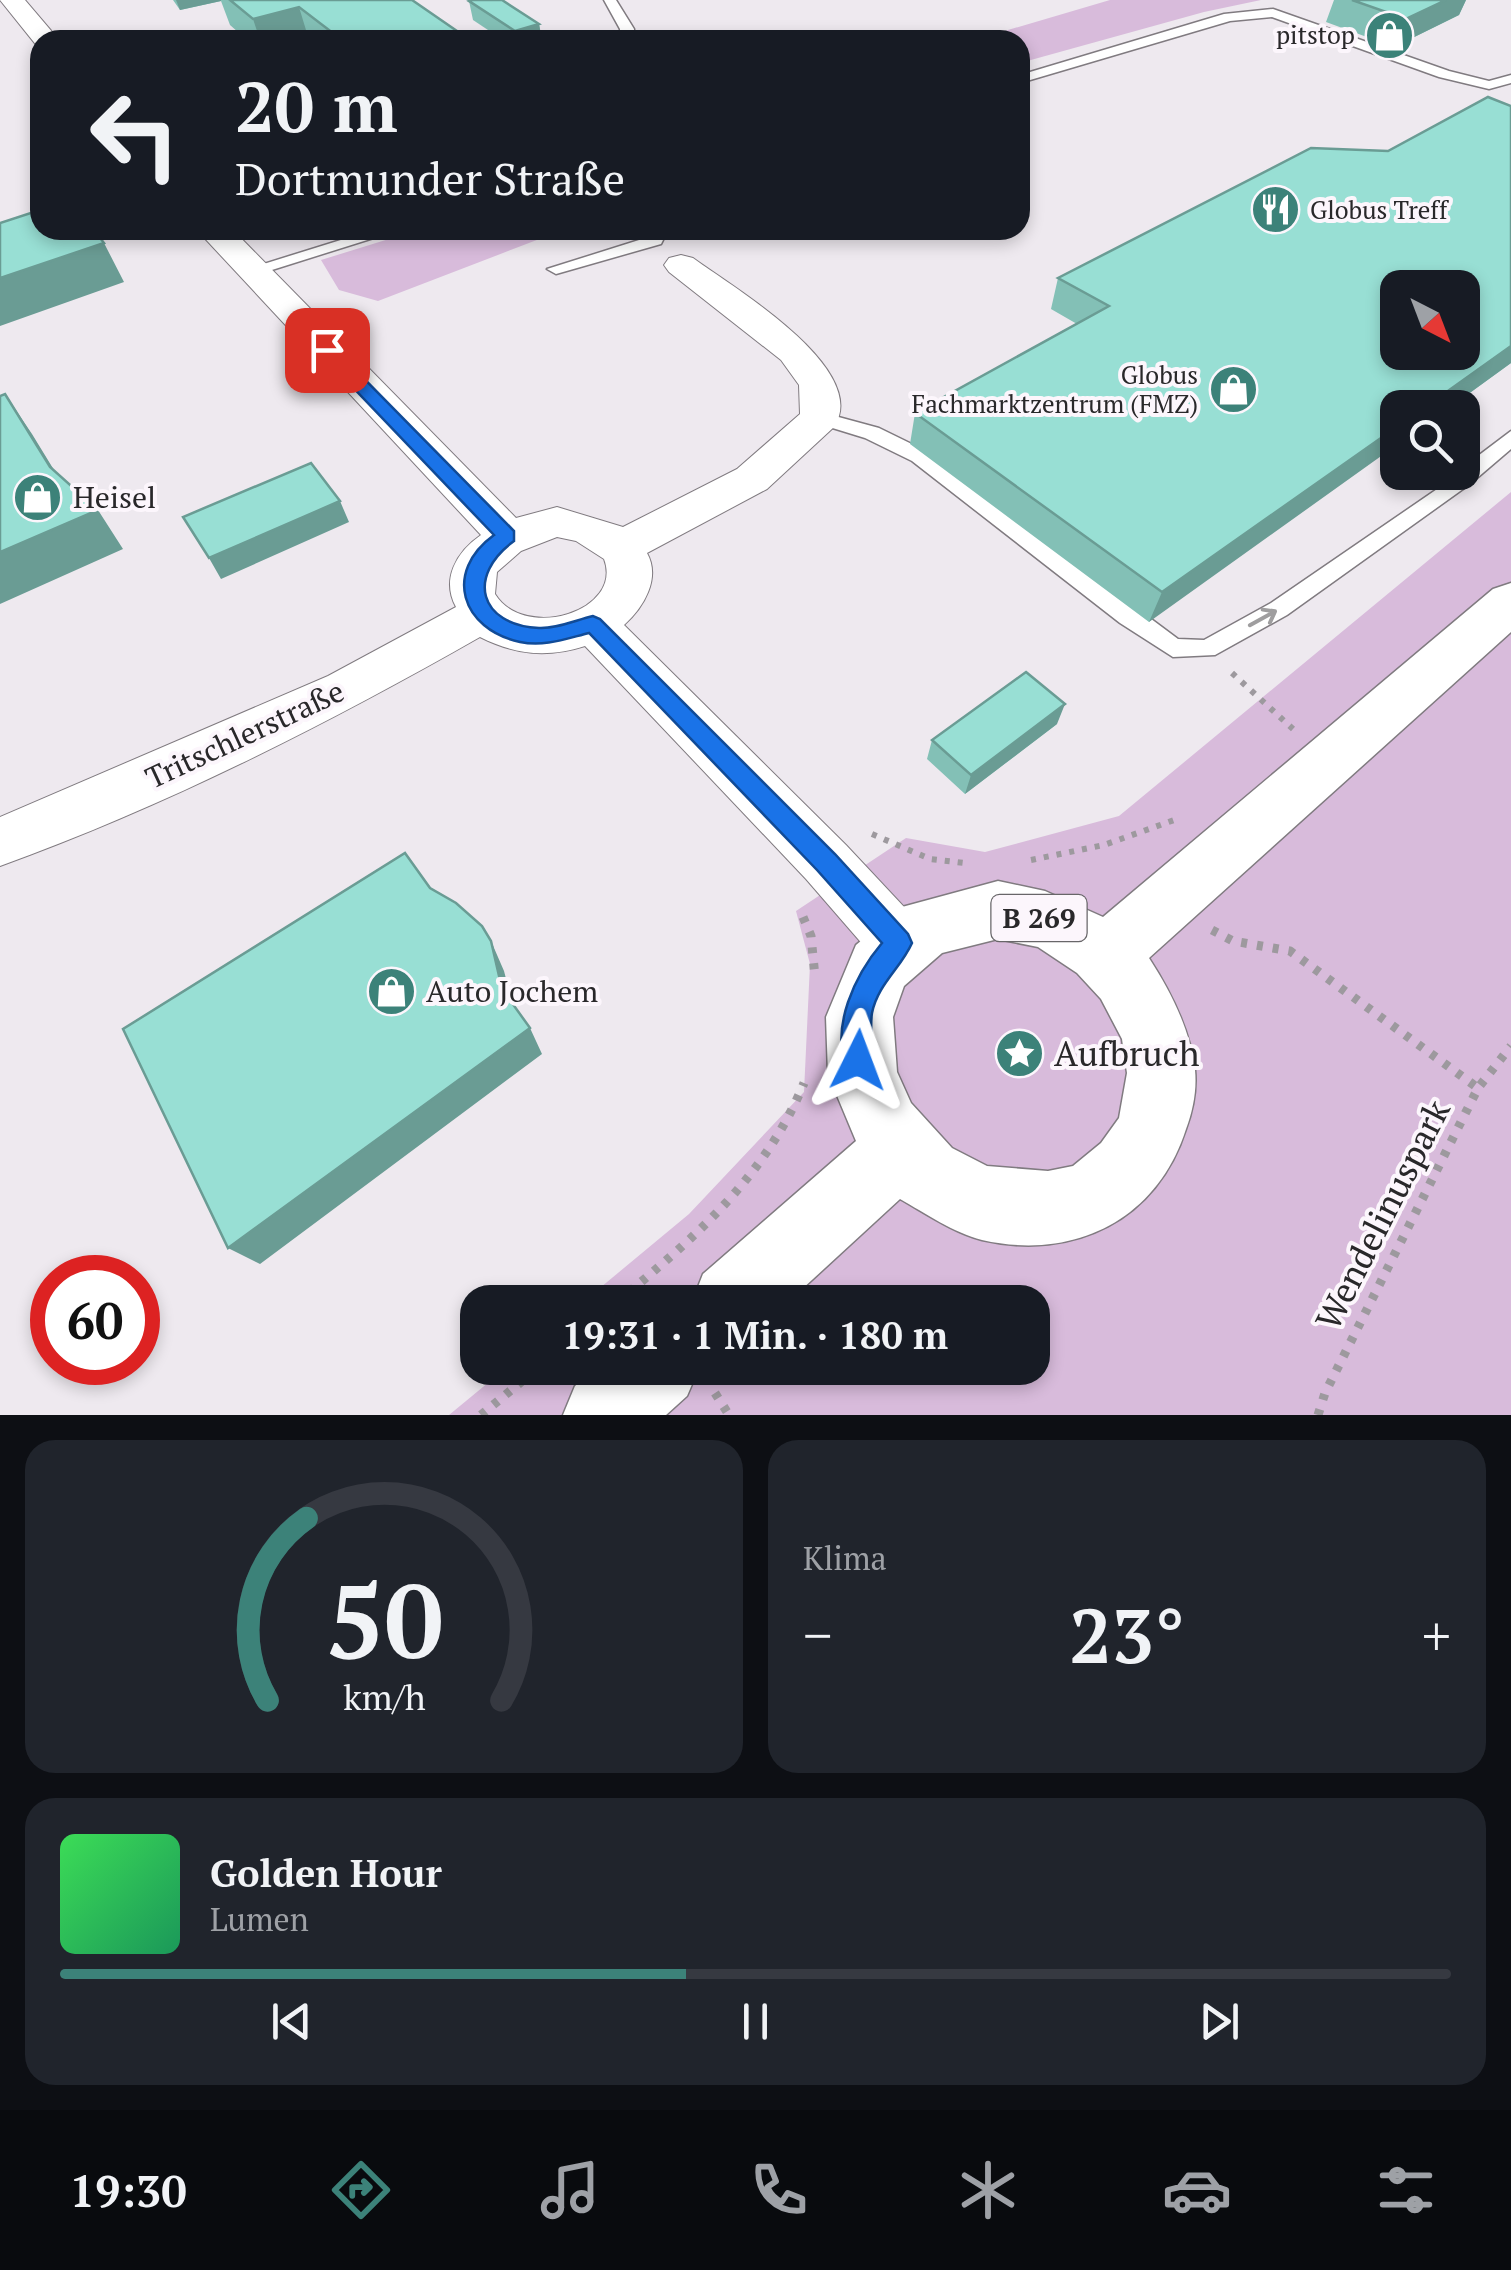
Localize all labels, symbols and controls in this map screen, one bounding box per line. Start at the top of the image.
shop icon: pitstop [1364,9,1416,61]
place label: pitstop [1276,18,1355,51]
text: 20 m [235,59,398,152]
icon: left [70,70,200,200]
text: Dortmunder Straße [235,148,625,208]
restaurant icon: Globus Treff [1249,184,1301,236]
place label: Globus Treff [1310,193,1449,226]
north arrow [1380,270,1480,370]
map controls [1380,270,1480,490]
pin [285,308,370,393]
icon: arrive [300,323,355,378]
place label: Globus Fachmarktzentrum (FMZ) [912,358,1198,420]
shop icon: Globus Fachmarktzentrum (FMZ) [1207,363,1259,415]
button: search [1380,390,1480,490]
shop icon: Heisel [12,472,64,524]
place label: Heisel [73,477,156,517]
one-way arrow [1247,608,1277,628]
street label: Tritschlerstraße [139,671,350,798]
road number: B 269 [992,895,1086,941]
shop icon: Auto Jochem [365,966,417,1018]
place label: Auto Jochem [426,971,598,1011]
position arrow [806,1008,910,1112]
place icon: Aufbruch [993,1028,1045,1080]
place label: Aufbruch [1054,1030,1199,1076]
street label: Wendelinuspark [1304,1091,1460,1337]
speed limit sign: 60 [30,1255,160,1385]
text: 19:31 · 1 Min. · 180 m [562,1310,948,1360]
text: Klima [803,1537,887,1579]
text: 50 [325,1550,443,1688]
text: 23° [1069,1585,1185,1684]
text: − [803,1598,832,1671]
text: + [1422,1598,1451,1671]
text: km/h [343,1673,425,1720]
text: Golden Hour [210,1848,442,1898]
text: Lumen [210,1898,309,1940]
icon: previous [264,1994,319,2049]
icon: pause [728,1994,783,2049]
icon: next [1192,1994,1247,2049]
icon: directions [326,2155,396,2225]
icon: music [535,2155,605,2225]
icon: phone [744,2155,814,2225]
icon: climate [953,2155,1023,2225]
icon: car [1162,2155,1232,2225]
icon: filters [1371,2155,1441,2225]
text: 19:30 [70,2160,187,2220]

